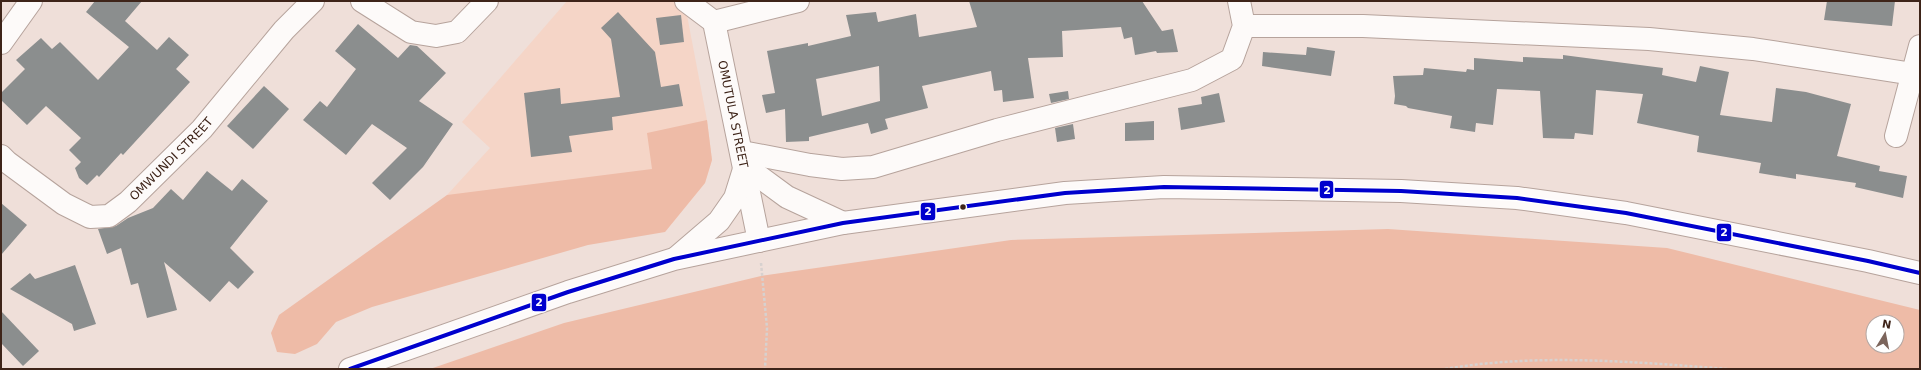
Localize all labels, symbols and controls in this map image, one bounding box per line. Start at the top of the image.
street label: OMUTULA STREET [715,59,751,170]
street label: OMWUNDI STREET [127,114,216,203]
line badge: 2 [1319,180,1334,199]
text: 2 [1323,184,1331,197]
line badge: 2 [920,202,936,221]
unlabelled marker [958,202,968,212]
text: 2 [924,205,932,218]
line badge: 2 [1716,223,1732,242]
text: 2 [1720,226,1728,239]
line badge: 2 [531,293,547,312]
text: 2 [535,296,543,309]
north arrow [1865,314,1905,354]
text: N [1881,317,1892,332]

